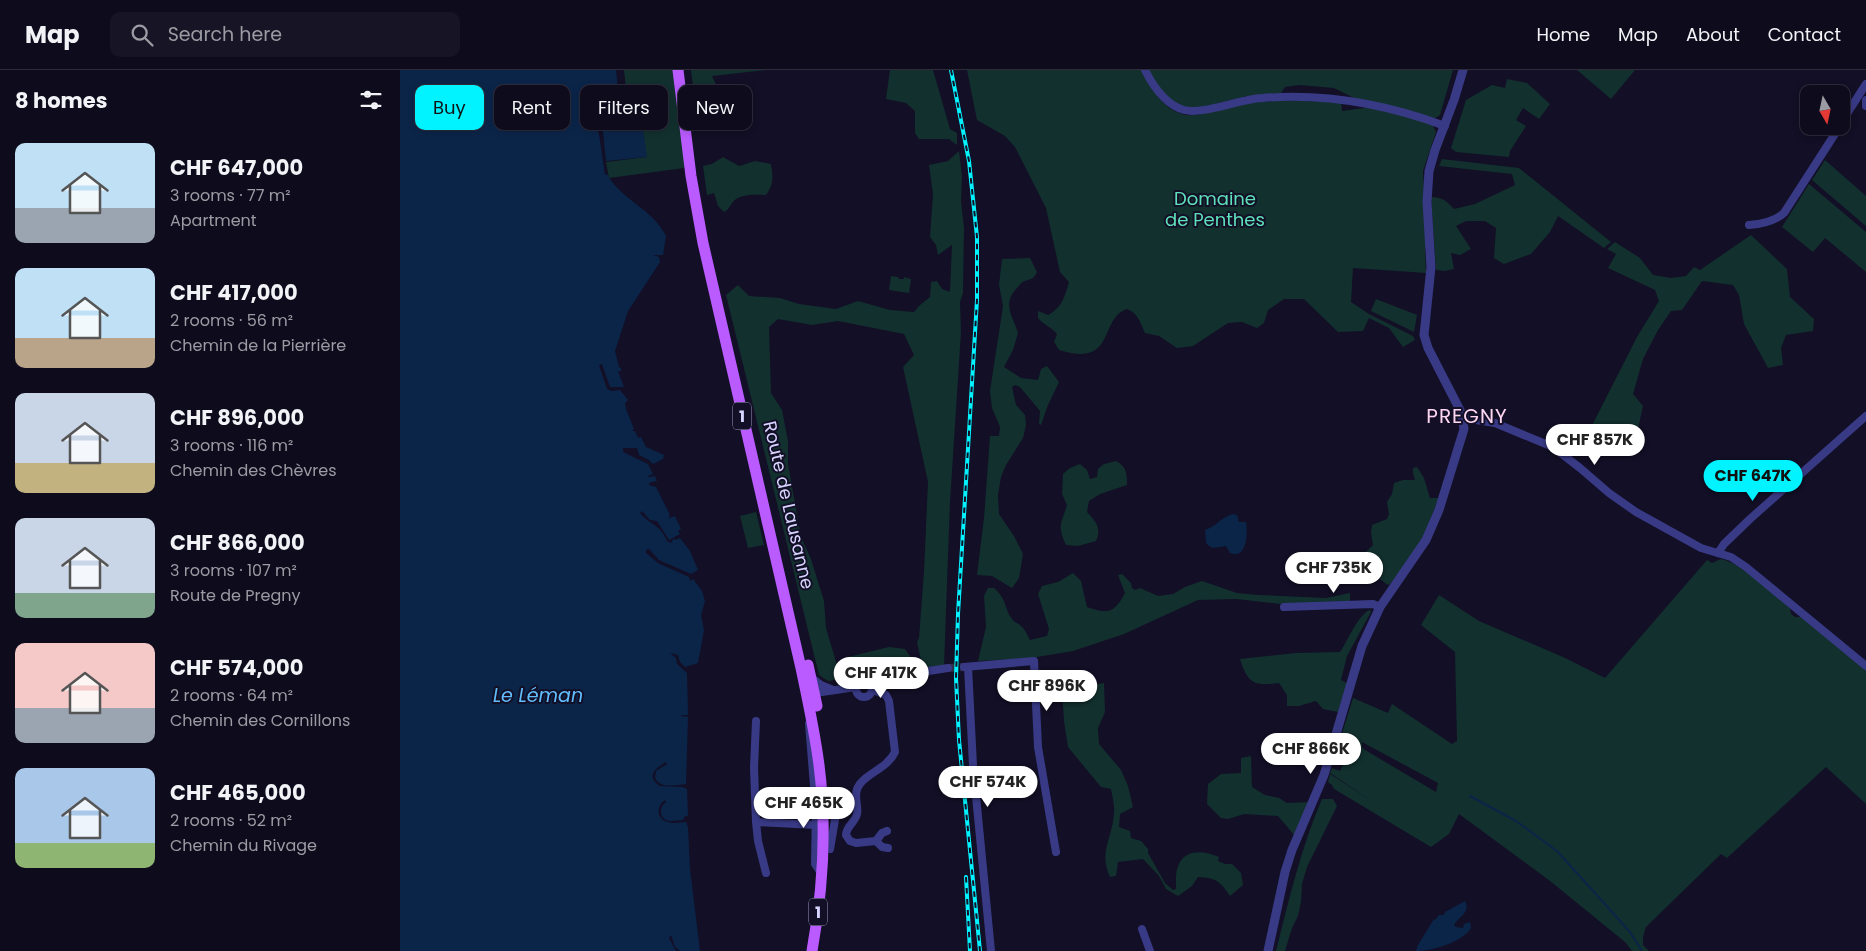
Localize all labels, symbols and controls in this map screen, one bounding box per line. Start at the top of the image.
search box [110,12,460,57]
text: Map [25,18,80,51]
icon: search [128,21,156,49]
text: Search here [168,21,282,48]
text: Home [1536,22,1590,47]
text: Map [1618,22,1658,47]
text: About [1686,22,1740,47]
text: Contact [1768,22,1841,47]
chip: Buy [415,85,484,130]
chip: Rent [494,85,570,130]
chip: Filters [580,85,668,130]
chip: New [678,85,752,130]
north arrow [1800,85,1850,135]
map controls [1800,85,1850,135]
text: 8 homes [15,86,107,115]
icon: filters [357,86,385,114]
text: CHF 647,000 [170,153,303,182]
icon: home [55,163,115,223]
text: 3 rooms · 77 m² [170,184,290,207]
park label: Domaine de Penthes [1165,186,1265,232]
text: Apartment [170,209,257,232]
text: CHF 417,000 [170,278,298,307]
icon: home [55,288,115,348]
text: 2 rooms · 56 m² [170,309,293,332]
text: Chemin de la Pierrière [170,334,346,357]
road number: 1 [733,402,751,430]
district label: PREGNY [1426,402,1508,430]
text: CHF 896,000 [170,403,304,432]
icon: home [55,413,115,473]
street label: Route de Lausanne [757,418,821,592]
pin: CHF 857K [1543,424,1647,466]
text: CHF 857K [1557,428,1633,451]
text: 3 rooms · 116 m² [170,434,293,457]
text: Chemin des Chèvres [170,459,337,482]
pin: CHF 647K [1701,460,1805,502]
text: CHF 647K [1715,464,1791,487]
text: CHF 866,000 [170,528,305,557]
icon: home [55,538,115,598]
pin: CHF 735K [1282,552,1386,594]
text: CHF 735K [1296,556,1372,579]
text: 3 rooms · 107 m² [170,559,297,582]
text: Route de Pregny [170,584,300,607]
text: CHF 574,000 [170,653,304,682]
pin: CHF 417K [829,656,933,699]
text: CHF 417K [845,661,917,684]
icon: home [55,663,115,723]
pin: CHF 896K [995,670,1099,712]
text: CHF 896K [1008,674,1086,697]
water label: Le Léman [493,682,583,709]
text: 2 rooms · 64 m² [170,684,293,707]
text: Chemin des Cornillons [170,709,350,732]
pin: CHF 866K [1259,732,1363,775]
text: CHF 866K [1272,737,1350,760]
pin: CHF 574K [936,766,1040,808]
text: CHF 574K [950,770,1026,793]
text: CHF 465,000 [170,778,306,807]
pin: CHF 465K [752,786,856,829]
icon: home [55,788,115,848]
text: CHF 465K [765,791,843,814]
text: 2 rooms · 52 m² [170,809,292,832]
text: Chemin du Rivage [170,834,317,857]
road number: 1 [809,899,827,926]

